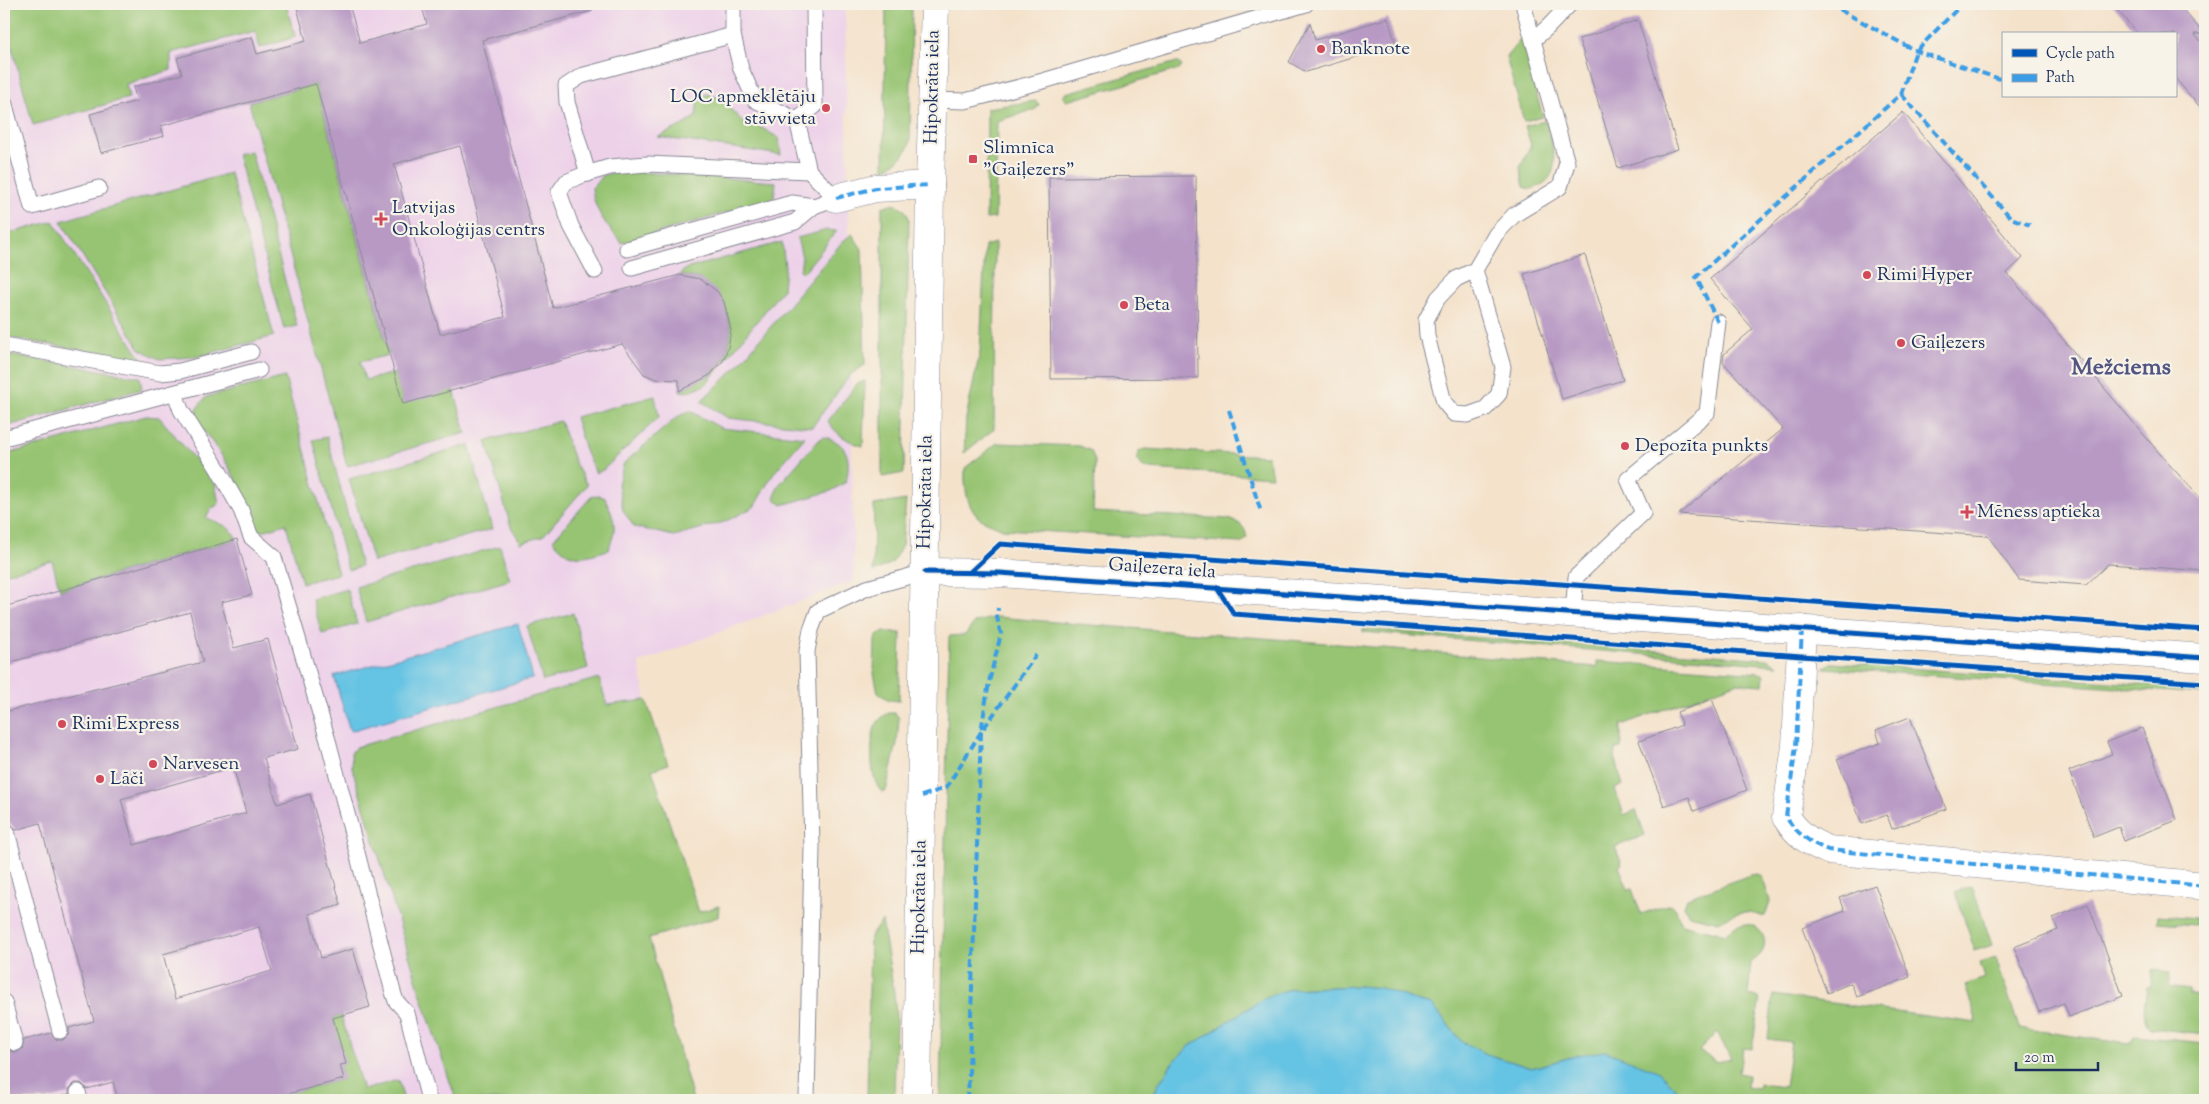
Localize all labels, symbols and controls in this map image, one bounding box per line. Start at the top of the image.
street label: Hipokrāta iela [919,29,947,144]
legend [2002,32,2176,98]
place label: Banknote [1331,36,1410,63]
marker: Banknote [1315,43,1327,55]
text: Cycle path [2046,44,2115,65]
text: Path [2046,68,2075,89]
place label: LOC apmeklētāju stāvvieta [670,84,816,133]
marker: LOC apmeklētāju stāvvieta [820,102,832,114]
place label: Slimnīca "Gaiļezers" [983,135,1075,184]
marker: Slimnīca "Gaiļezers" [967,153,979,165]
place label: Latvijas Onkoloģijas centrs [392,195,545,244]
marker: Latvijas Onkoloģijas centrs [374,212,388,226]
place label: Rimi Hyper [1877,262,1972,289]
marker: Rimi Hyper [1861,269,1873,281]
place label: Beta [1134,292,1170,319]
marker: Beta [1118,299,1130,311]
place label: Gaiļezers [1911,330,1985,357]
marker: Gaiļezers [1895,337,1907,349]
district label: Mežciems [2071,351,2171,385]
place label: Depozīta punkts [1635,433,1768,460]
street label: Hipokrāta iela [912,434,940,549]
marker: Depozīta punkts [1619,440,1631,452]
place label: Mēness aptieka [1977,499,2101,526]
marker: Mēness aptieka [1961,506,1973,518]
street label: Gaiļezera iela [1107,552,1217,586]
place label: Rimi Express [72,711,179,738]
marker: Rimi Express [56,718,68,730]
place label: Narvesen [163,751,239,778]
marker: Narvesen [147,758,159,770]
place label: Lāči [110,766,144,793]
marker: Lāči [94,773,106,785]
street label: Hipokrāta iela [906,839,934,954]
scale bar [2016,1039,2099,1071]
text: 20 m [2024,1048,2055,1069]

